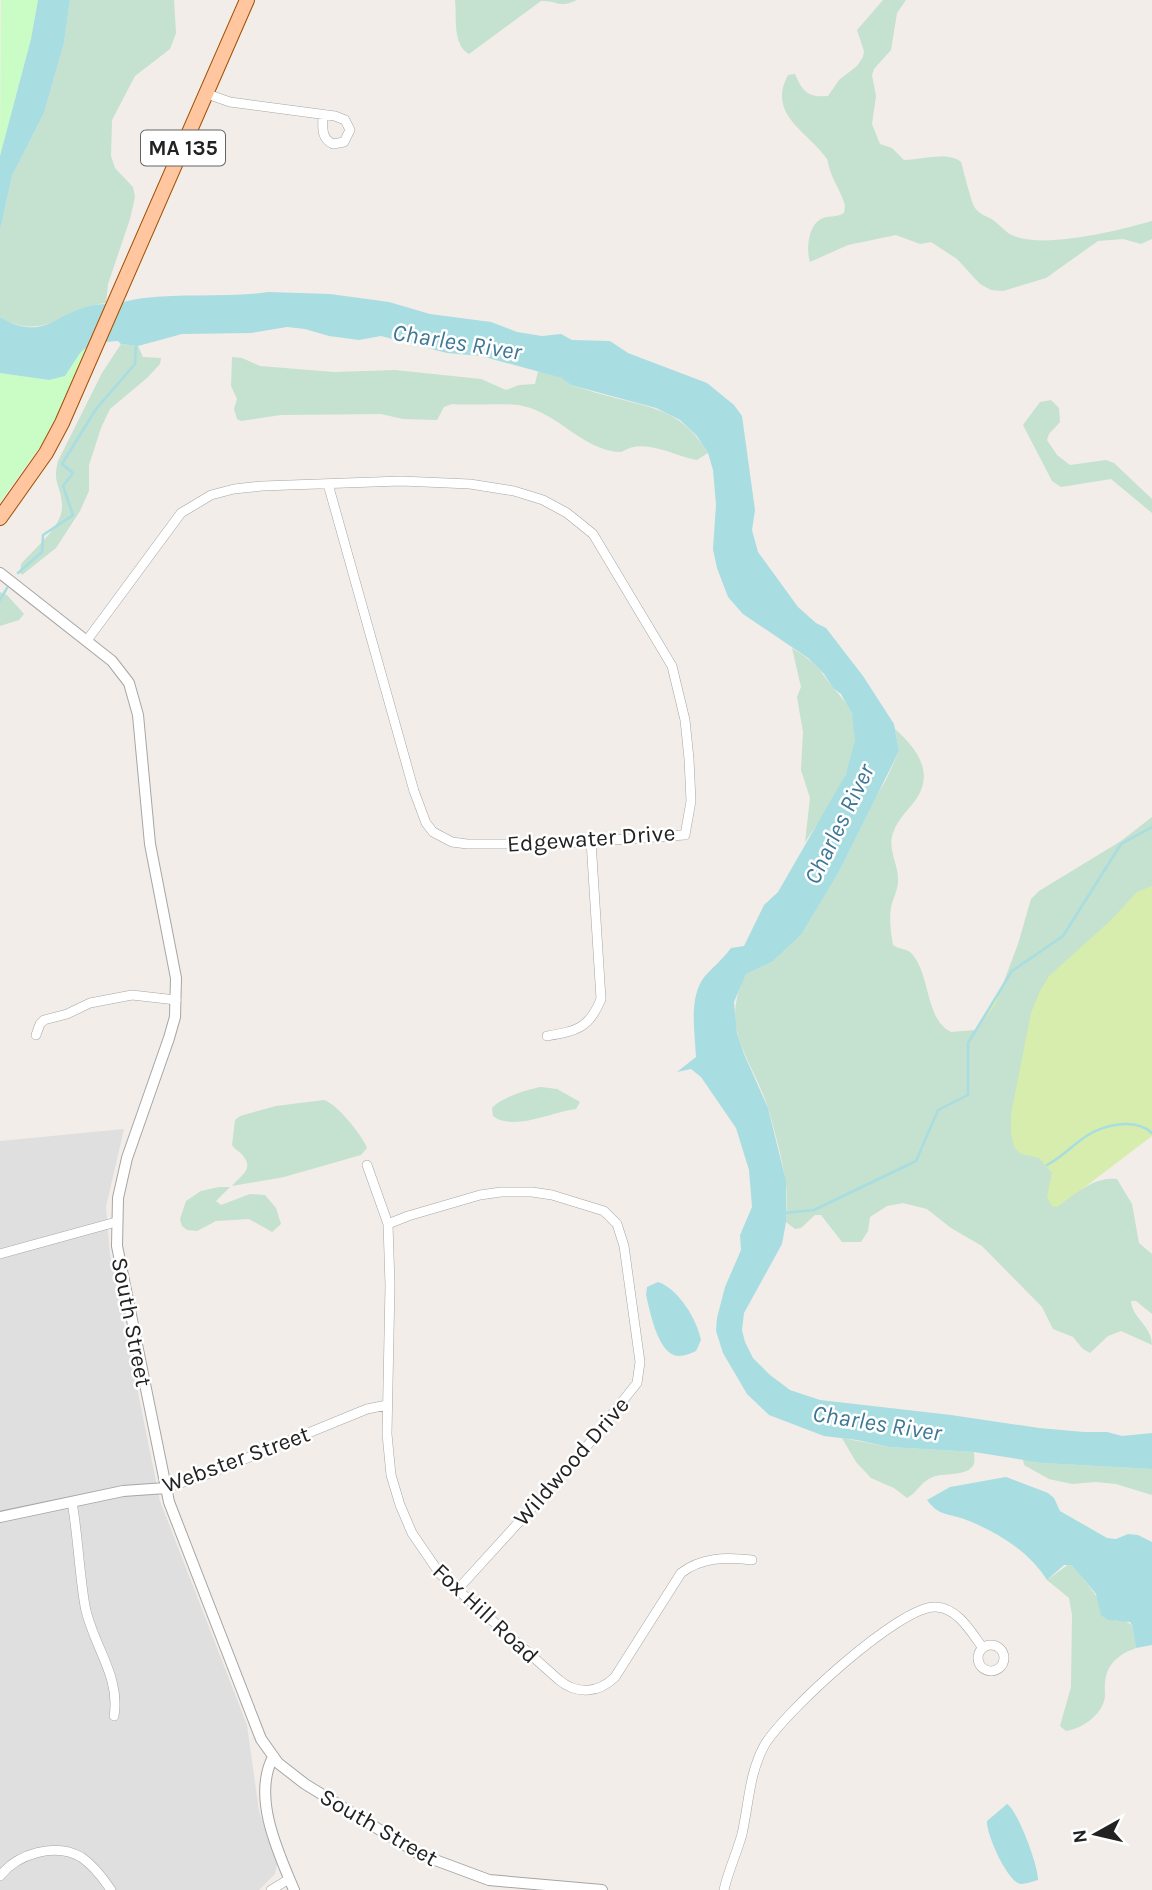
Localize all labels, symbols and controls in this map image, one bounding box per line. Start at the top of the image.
road number: MA 135 [141,130,225,166]
water label: Charles River [391,318,524,366]
water label: Charles River [798,759,880,889]
street label: Edgewater Drive [506,819,676,858]
street label: South Street [106,1255,157,1390]
street label: Wildwood Drive [508,1391,635,1531]
water label: Charles River [811,1399,944,1447]
street label: Webster Street [159,1420,314,1499]
street label: Fox Hill Road [427,1558,544,1669]
street label: South Street [315,1783,443,1872]
north arrow [1061,1799,1131,1869]
text: N [1068,1828,1092,1845]

